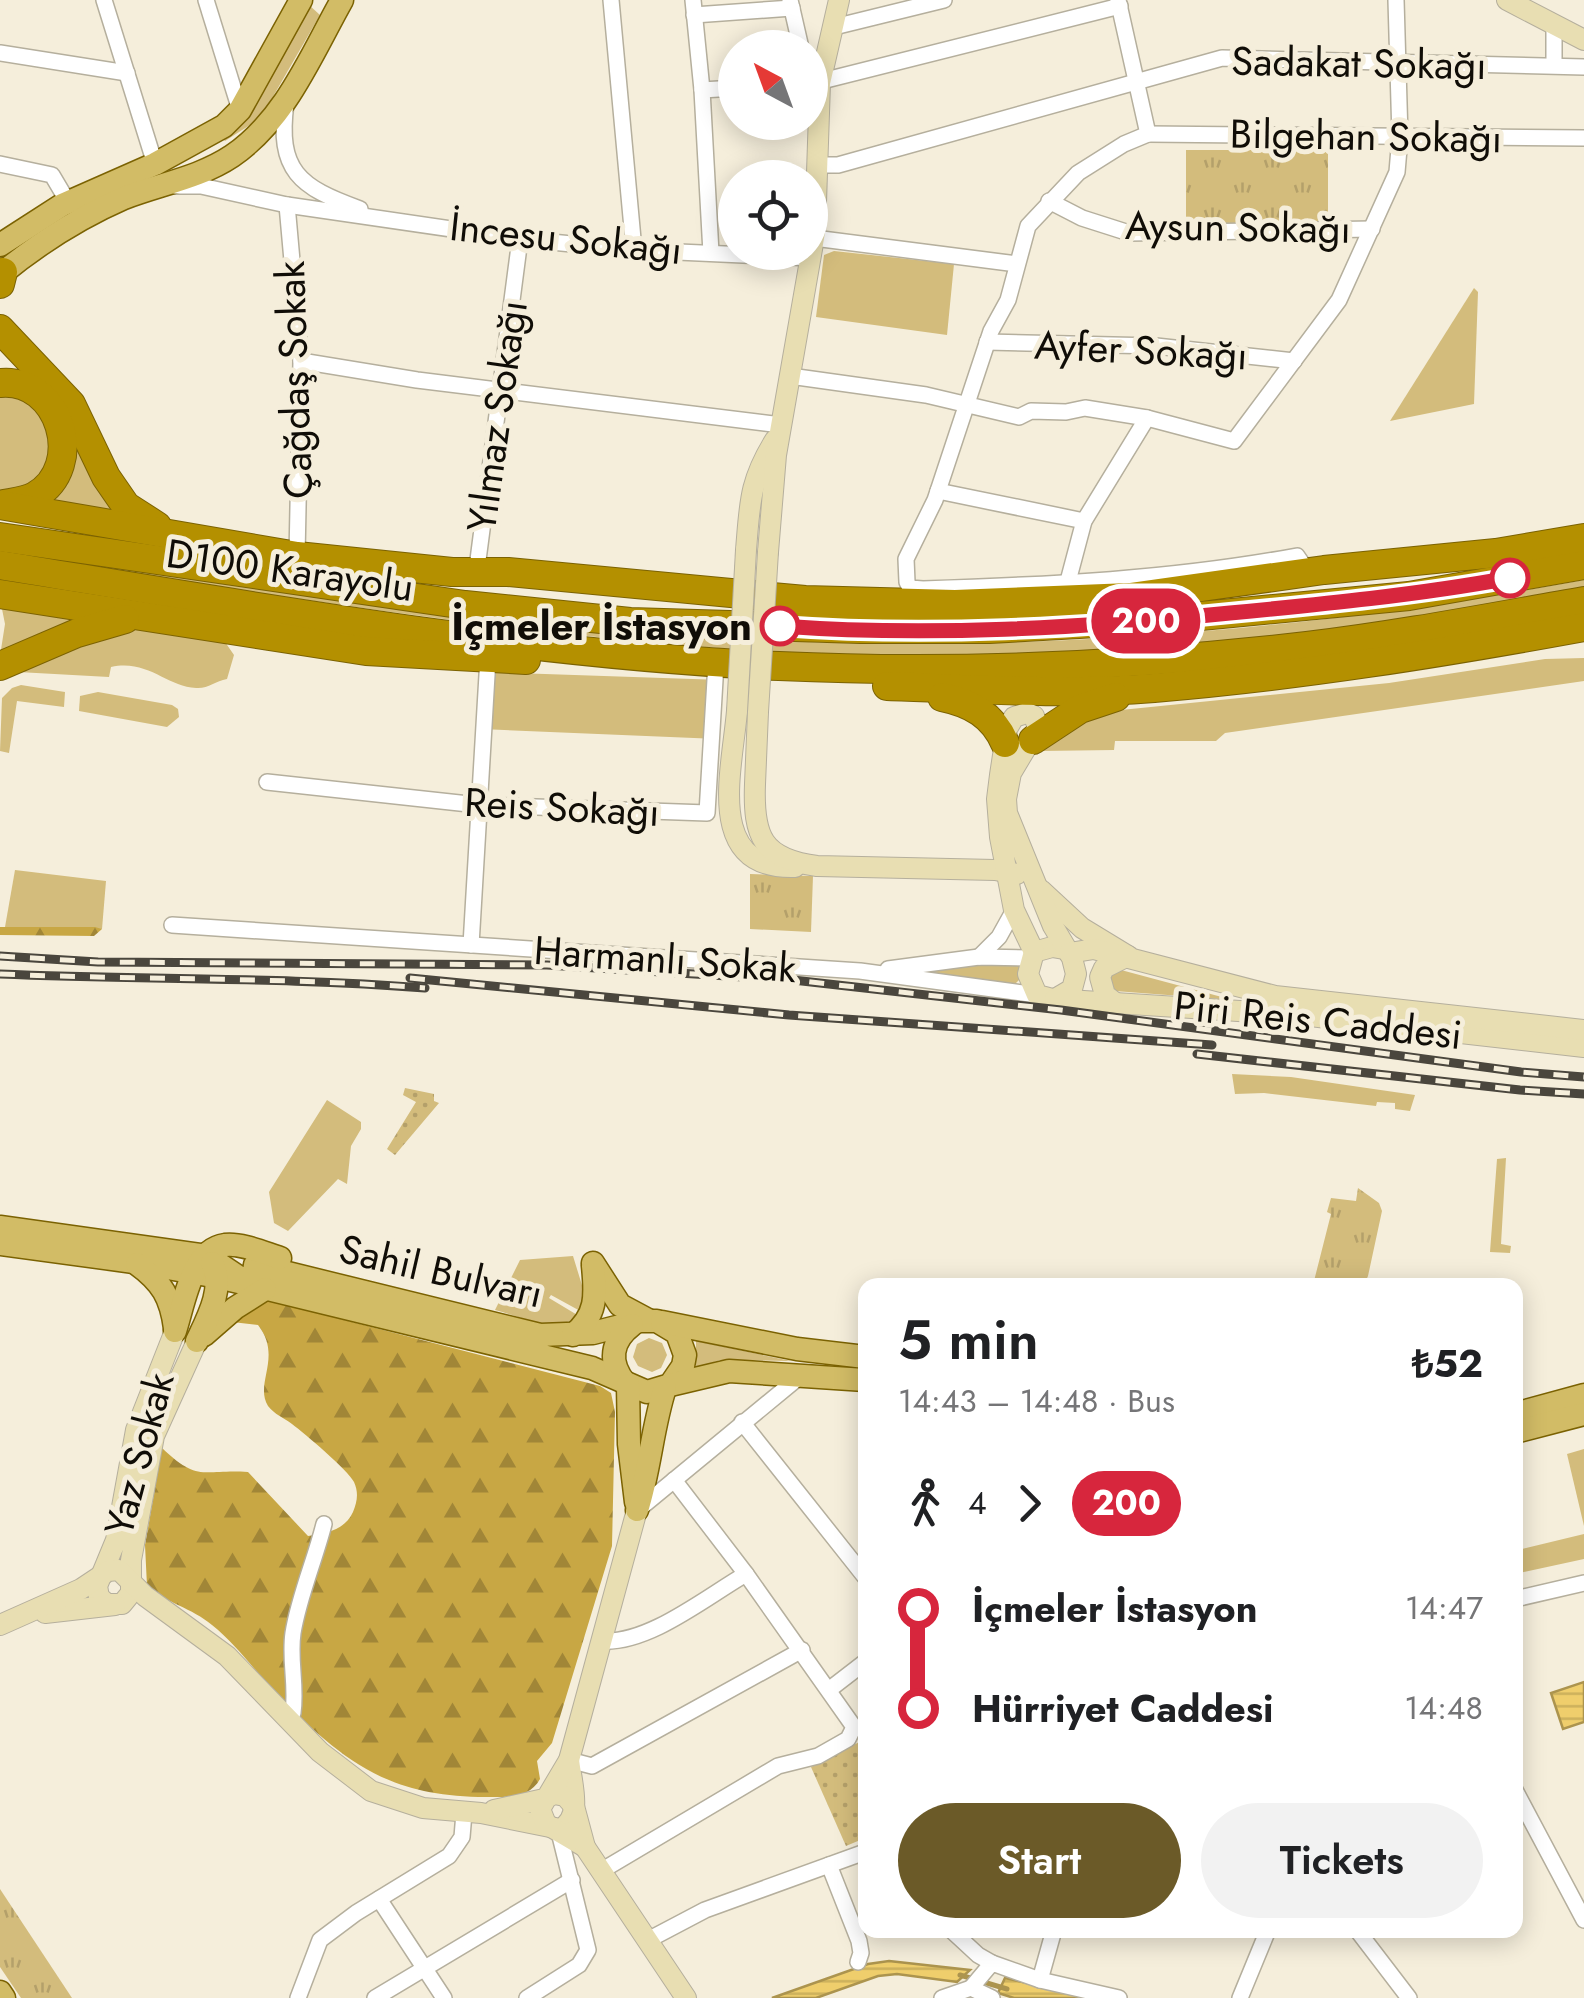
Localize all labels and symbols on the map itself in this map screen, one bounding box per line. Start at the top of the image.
north arrow [718,30,828,140]
street label: Sadakat Sokağı [1231,32,1487,94]
street label: Bilgehan Sokağı [1229,105,1503,167]
street label: Aysun Sokağı [1125,196,1351,258]
street label: İncesu Sokağı [447,197,685,279]
street label: Çağdaş Sokak [261,260,327,500]
street label: Yılmaz Sokağı [452,296,542,536]
street label: Ayfer Sokağı [1033,315,1249,385]
street label: D100 Karayolu [163,524,417,616]
unlabelled marker [1491,559,1529,597]
line badge: 200 [1088,588,1204,654]
place label: İçmeler İstasyon [451,597,752,655]
marker: İçmeler İstasyon [761,607,799,645]
street label: Reis Sokağı [463,773,661,841]
street label: Harmanlı Sokak [532,921,798,997]
street label: Piri Reis Caddesi [1171,976,1465,1064]
street label: Sahil Bulvarı [334,1219,548,1323]
street label: Yaz Sokak [89,1366,189,1542]

